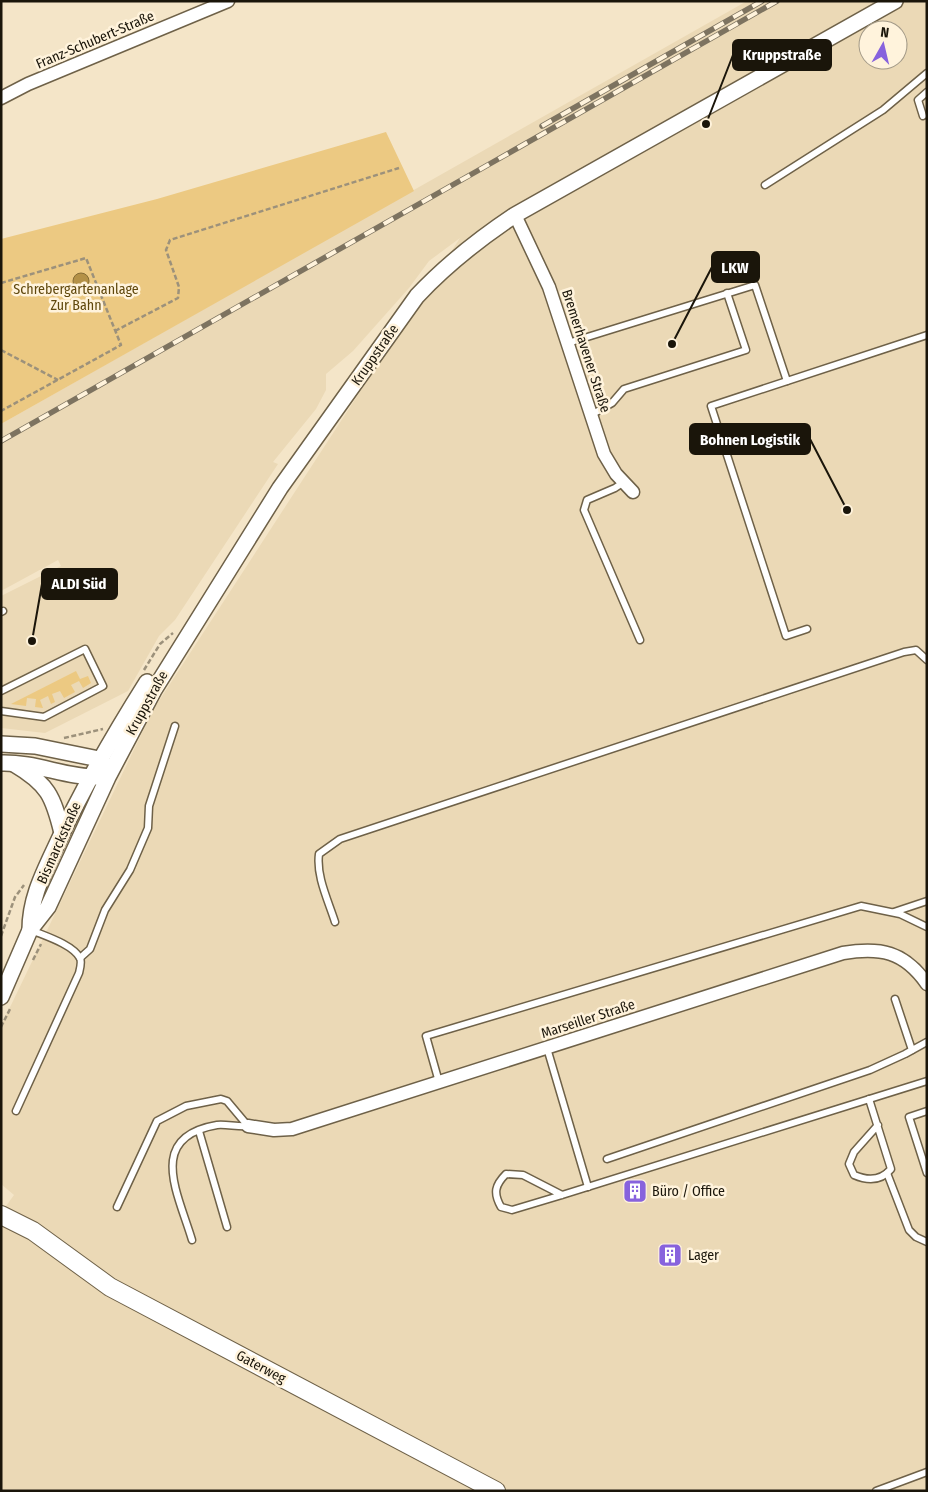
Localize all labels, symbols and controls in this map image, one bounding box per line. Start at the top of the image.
street label: Franz-Schubert-Straße [33,7,157,73]
north arrow [858,20,908,70]
text: N [879,24,890,42]
callout: Kruppstraße [733,40,831,70]
text: Kruppstraße [743,46,822,64]
callout: LKW [712,252,759,282]
text: LKW [721,259,749,277]
park label: Schrebergartenanlage Zur Bahn [13,281,139,314]
street label: Bremerhavener Straße [558,287,614,415]
street label: Kruppstraße [348,321,402,389]
callout: Bohnen Logistik [690,424,810,454]
text: Bohnen Logistik [700,431,800,449]
callout: ALDI Süd [42,569,117,599]
text: ALDI Süd [51,575,106,593]
street label: Kruppstraße [122,668,172,738]
street label: Bismarckstraße [33,799,85,887]
street label: Marseiller Straße [539,996,637,1042]
building icon: Büro / Office [622,1178,648,1204]
place label: Büro / Office [652,1183,725,1200]
building icon: Lager [657,1242,683,1268]
place label: Lager [688,1247,719,1264]
street label: Gaterweg [233,1347,289,1387]

